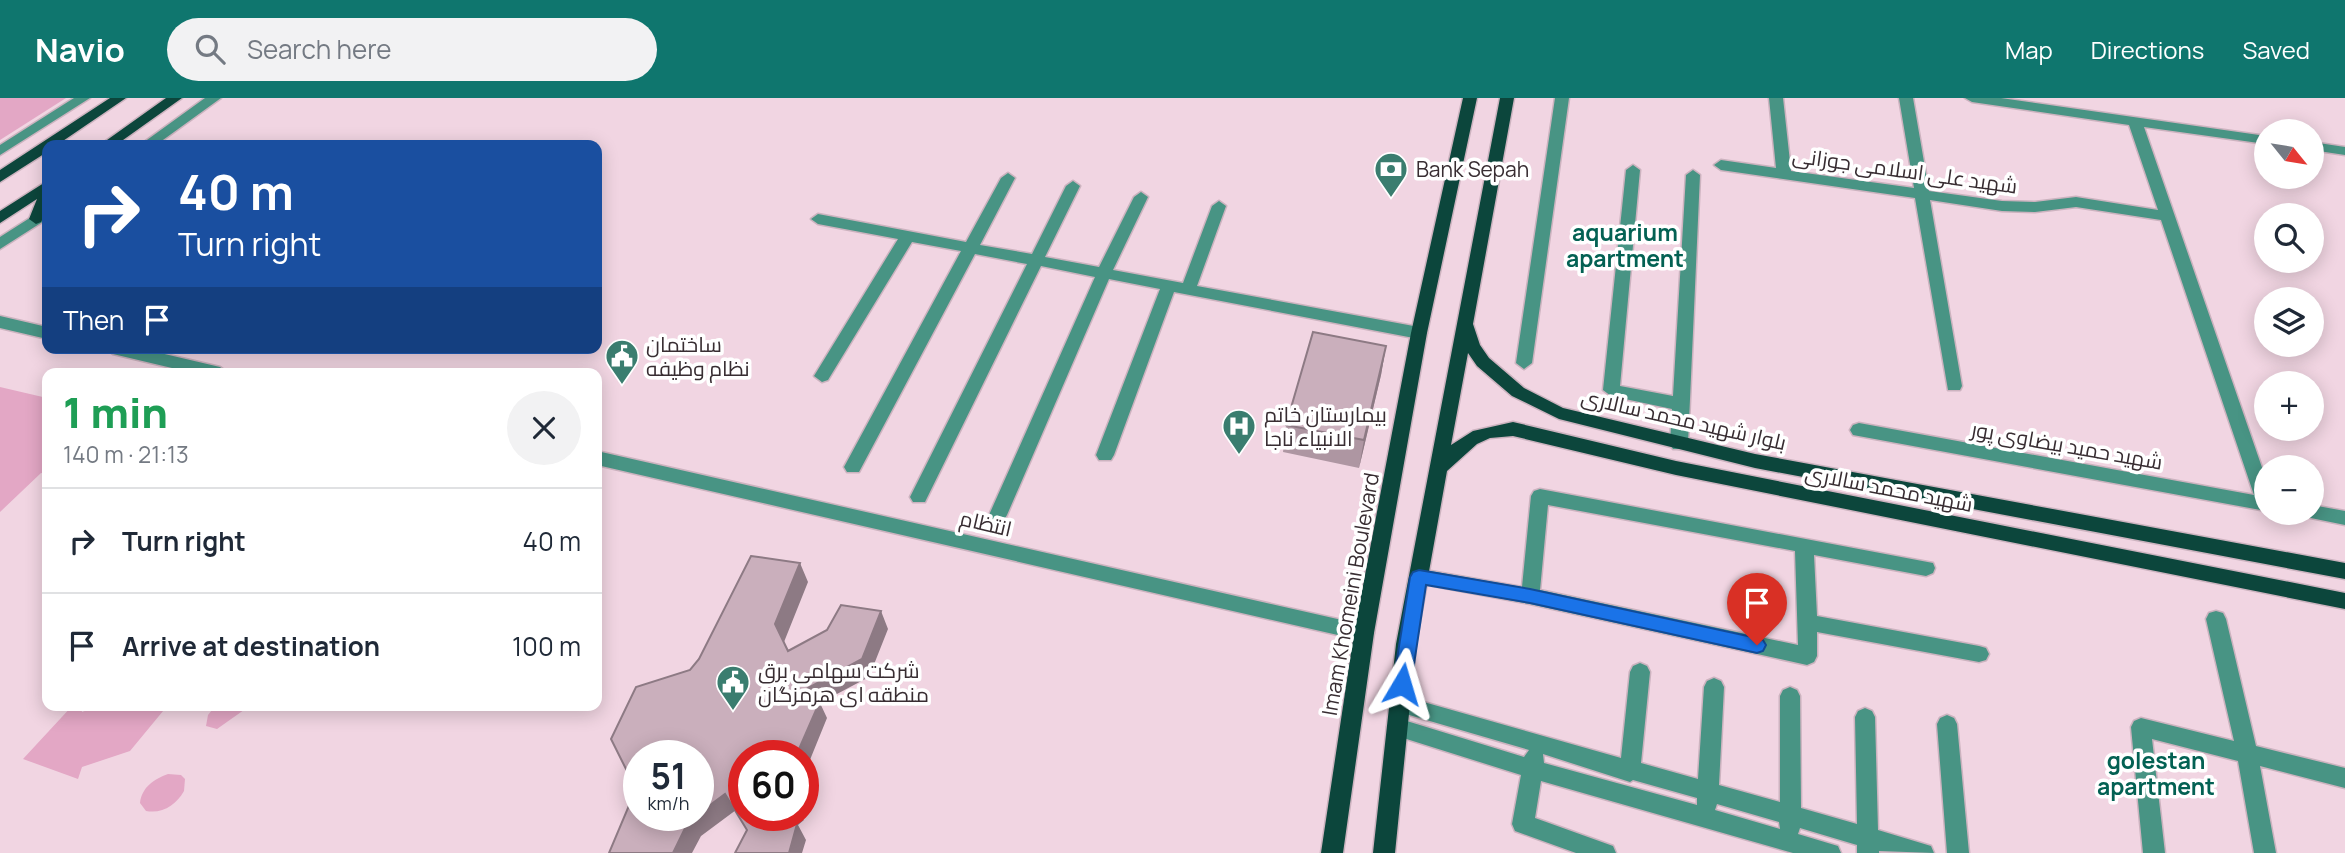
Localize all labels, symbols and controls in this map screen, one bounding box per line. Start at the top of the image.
search box [167,18,657,81]
text: Navio [35,27,125,72]
icon: search [191,30,229,68]
text: Search here [247,31,391,67]
text: Map [2005,33,2053,66]
text: Directions [2091,33,2204,66]
text: Saved [2242,33,2310,66]
north arrow [2254,119,2324,189]
map controls [2254,119,2324,525]
street label: شهید علی اسلامی جوزانی [1791,140,2019,200]
bank icon: Bank Sepah [1372,150,1410,199]
place label: Bank Sepah [1416,155,1529,183]
text: 40 m [178,158,294,225]
icon: right [63,168,154,259]
button: search [2254,203,2324,273]
district label: aquarium apartment [1566,216,1684,274]
text: Turn right [178,222,321,266]
button: layers [2254,287,2324,357]
icon: arrive [138,301,176,339]
text: Then [63,302,124,338]
place label: ساختمان نظام وظیفه [646,330,750,383]
public building icon: ساختمان نظام وظیفه [603,337,641,386]
button: + [2254,371,2324,441]
street label: بلوار شهید محمد سالاری [1579,382,1789,456]
text: 1 min [63,383,168,441]
button: close [507,391,581,465]
place label: بیمارستان خاتم الانبیاء ناجا [1264,400,1387,452]
hospital icon: بیمارستان خاتم الانبیاء ناجا [1220,407,1258,456]
street label: شهید حمید بیضاوی پور [1968,414,2165,477]
text: 140 m · 21:13 [63,438,189,470]
button: − [2254,455,2324,525]
street label: شهید محمد سالاری [1803,458,1975,518]
street label: Imam Khomeini Boulevard [1315,470,1385,718]
street label: انتظام [957,503,1015,544]
icon: right [63,522,101,560]
text: Turn right [122,523,246,559]
text: 40 m [523,523,581,559]
pin [1727,573,1787,645]
icon: arrive [1738,584,1776,622]
icon: arrive [63,627,101,665]
text: Arrive at destination [122,628,380,664]
text: 100 m [512,628,581,664]
position arrow [1365,647,1439,721]
place label: شرکت سهامی برق منطقه ای هرمزگان [758,656,929,708]
public building icon: شرکت سهامی برق منطقه ای هرمزگان [714,663,752,712]
speed limit sign: 60 [728,740,819,831]
district label: golestan apartment [2097,744,2215,802]
text: 51 [651,752,686,800]
text: km/h [648,791,689,815]

